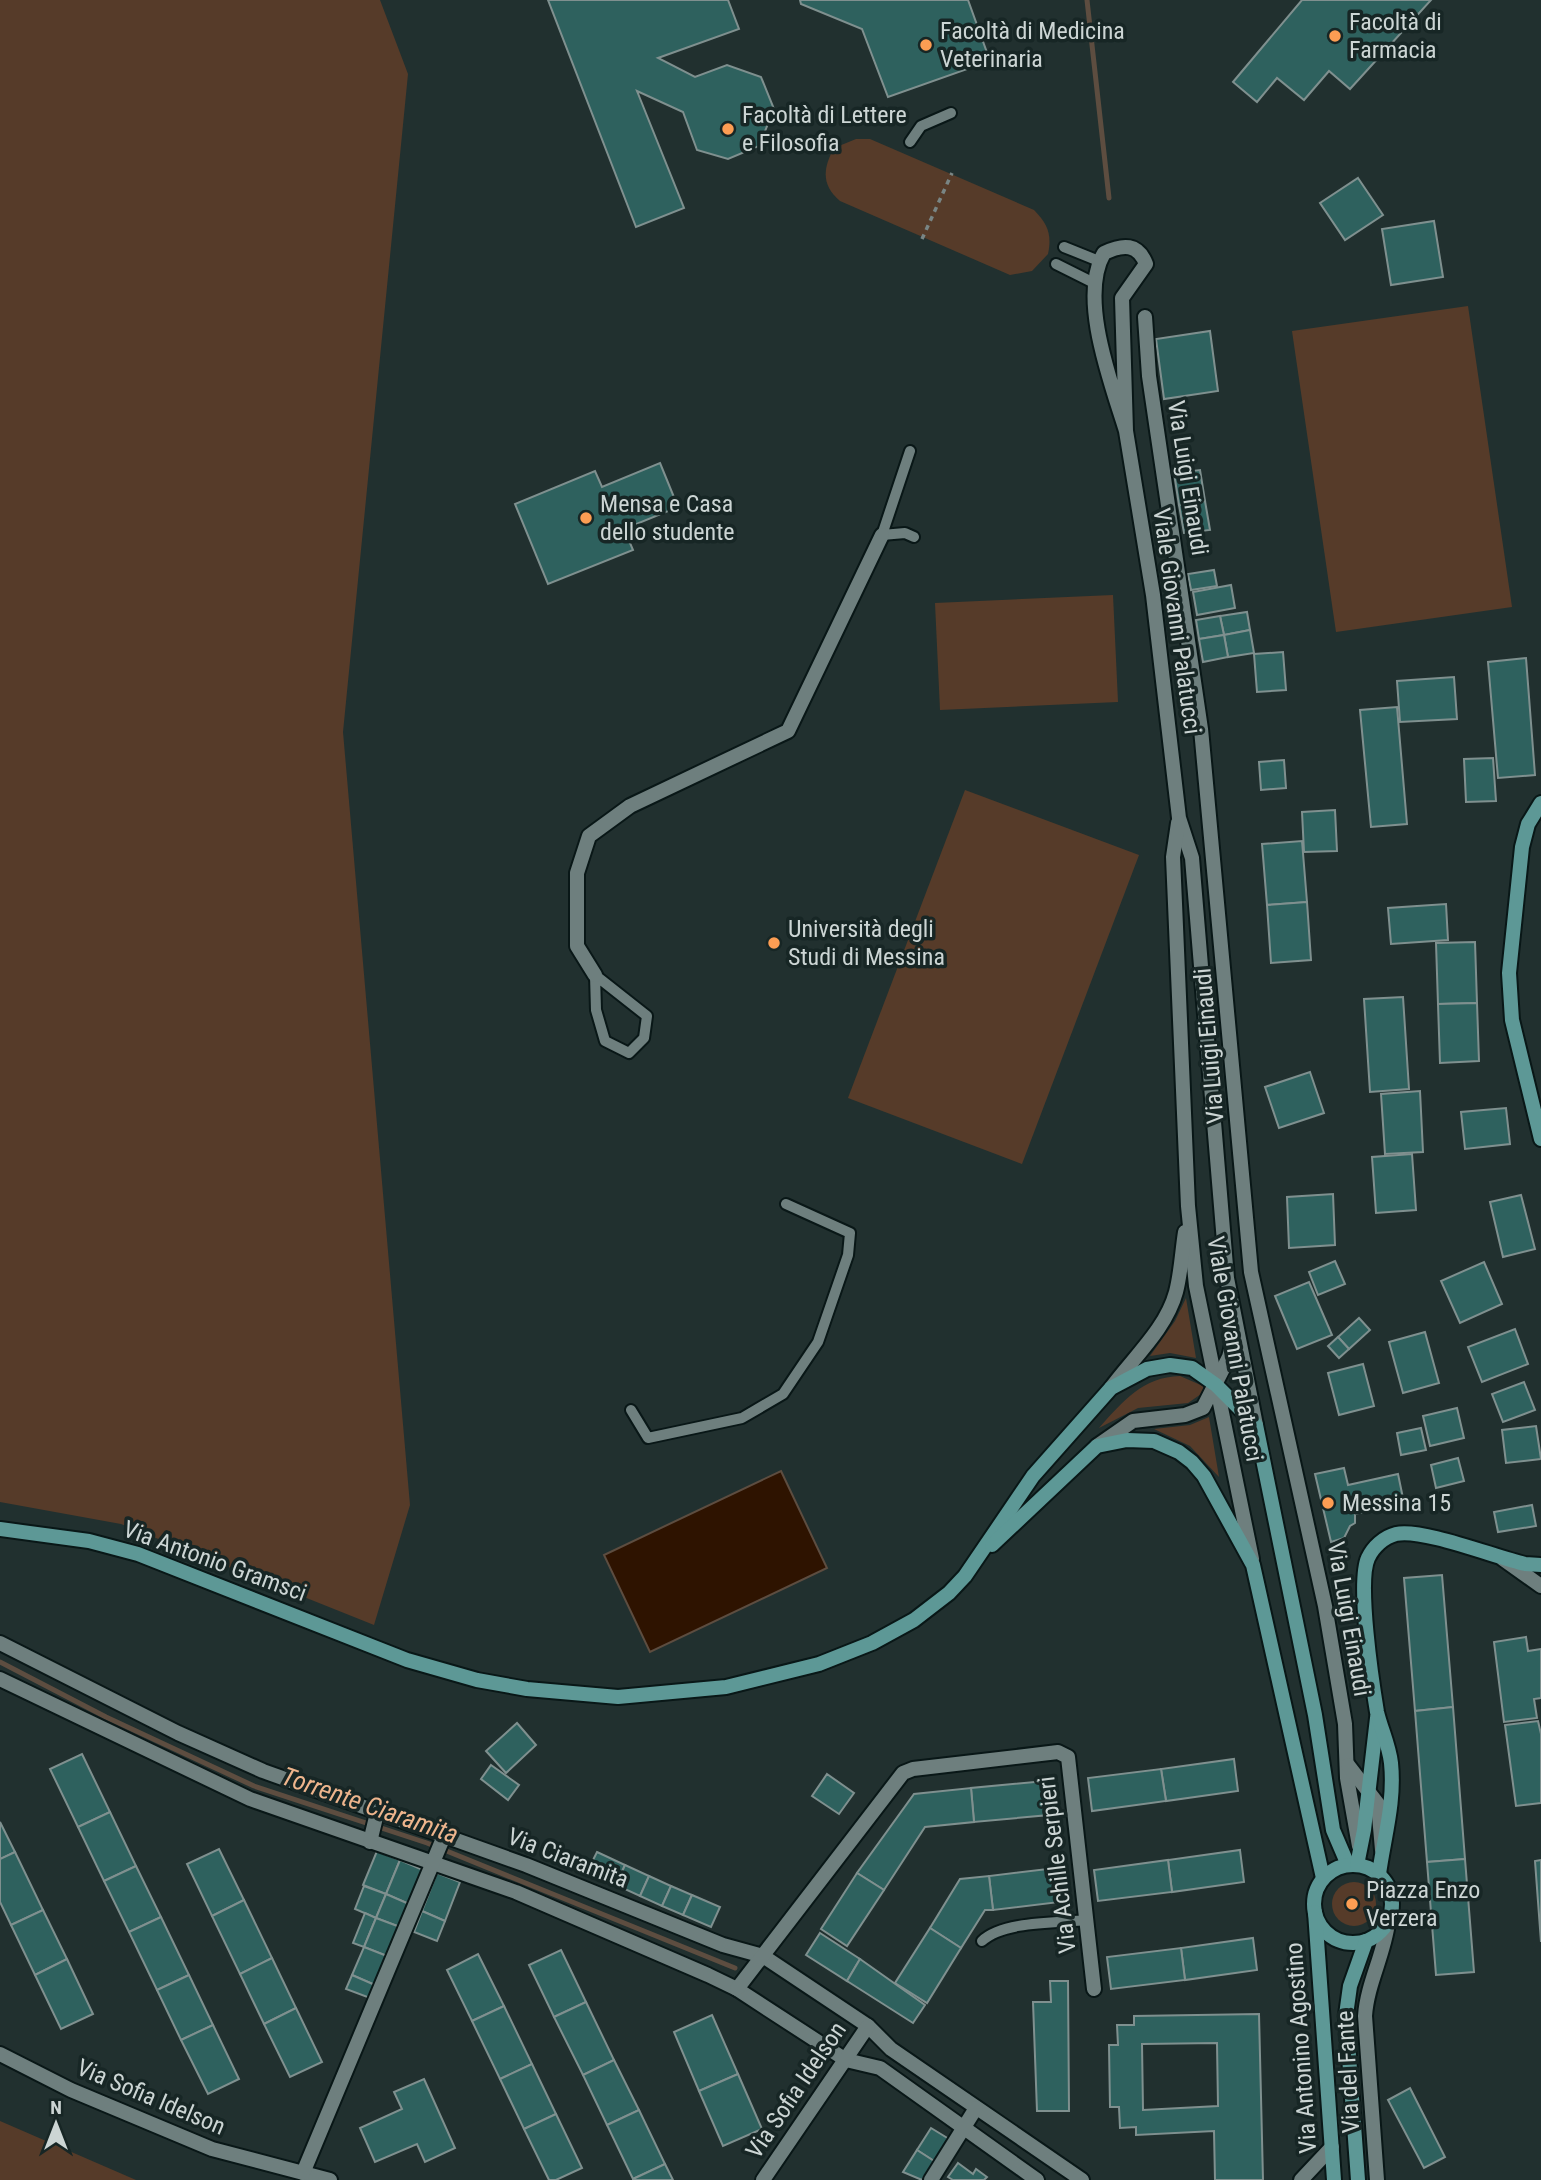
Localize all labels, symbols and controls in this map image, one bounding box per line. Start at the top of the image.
place label: Facoltà di Farmacia [1349,8,1442,64]
place label: Facoltà di Medicina Veterinaria [940,17,1125,73]
marker: Facoltà di Farmacia [1327,28,1343,44]
marker: Facoltà di Medicina Veterinaria [918,37,934,53]
place label: Facoltà di Lettere e Filosofia [742,101,907,157]
marker: Facoltà di Lettere e Filosofia [720,121,736,137]
street label: Via Luigi Einaudi [1162,399,1214,557]
place label: Mensa e Casa dello studente [600,490,735,546]
street label: Viale Giovanni Palatucci [1147,506,1207,736]
marker: Mensa e Casa dello studente [578,510,594,526]
place label: Università degli Studi di Messina [788,915,945,971]
marker: Università degli Studi di Messina [766,935,782,951]
street label: Via Luigi Einaudi [1188,967,1230,1125]
street label: Viale Giovanni Palatucci [1201,1234,1269,1464]
place label: Messina 15 [1342,1489,1451,1517]
marker: Messina 15 [1320,1495,1336,1511]
street label: Via Antonio Gramsci [119,1515,311,1607]
street label: Via Luigi Einaudi [1322,1540,1376,1698]
water label: Torrente Ciaramita [278,1761,462,1849]
street label: Via Achille Serpieri [1032,1775,1082,1955]
street label: Via Ciaramita [504,1822,632,1894]
place label: Piazza Enzo Verzera [1366,1876,1480,1932]
marker: Piazza Enzo Verzera [1344,1896,1360,1912]
street label: Via Antonino Agostino [1280,1941,1322,2155]
street label: Via del Fante [1331,2010,1365,2134]
street label: Via Sofia Idelson [740,2016,852,2164]
street label: Via Sofia Idelson [73,2053,229,2141]
north arrow [21,2089,91,2159]
text: N [50,2096,62,2119]

